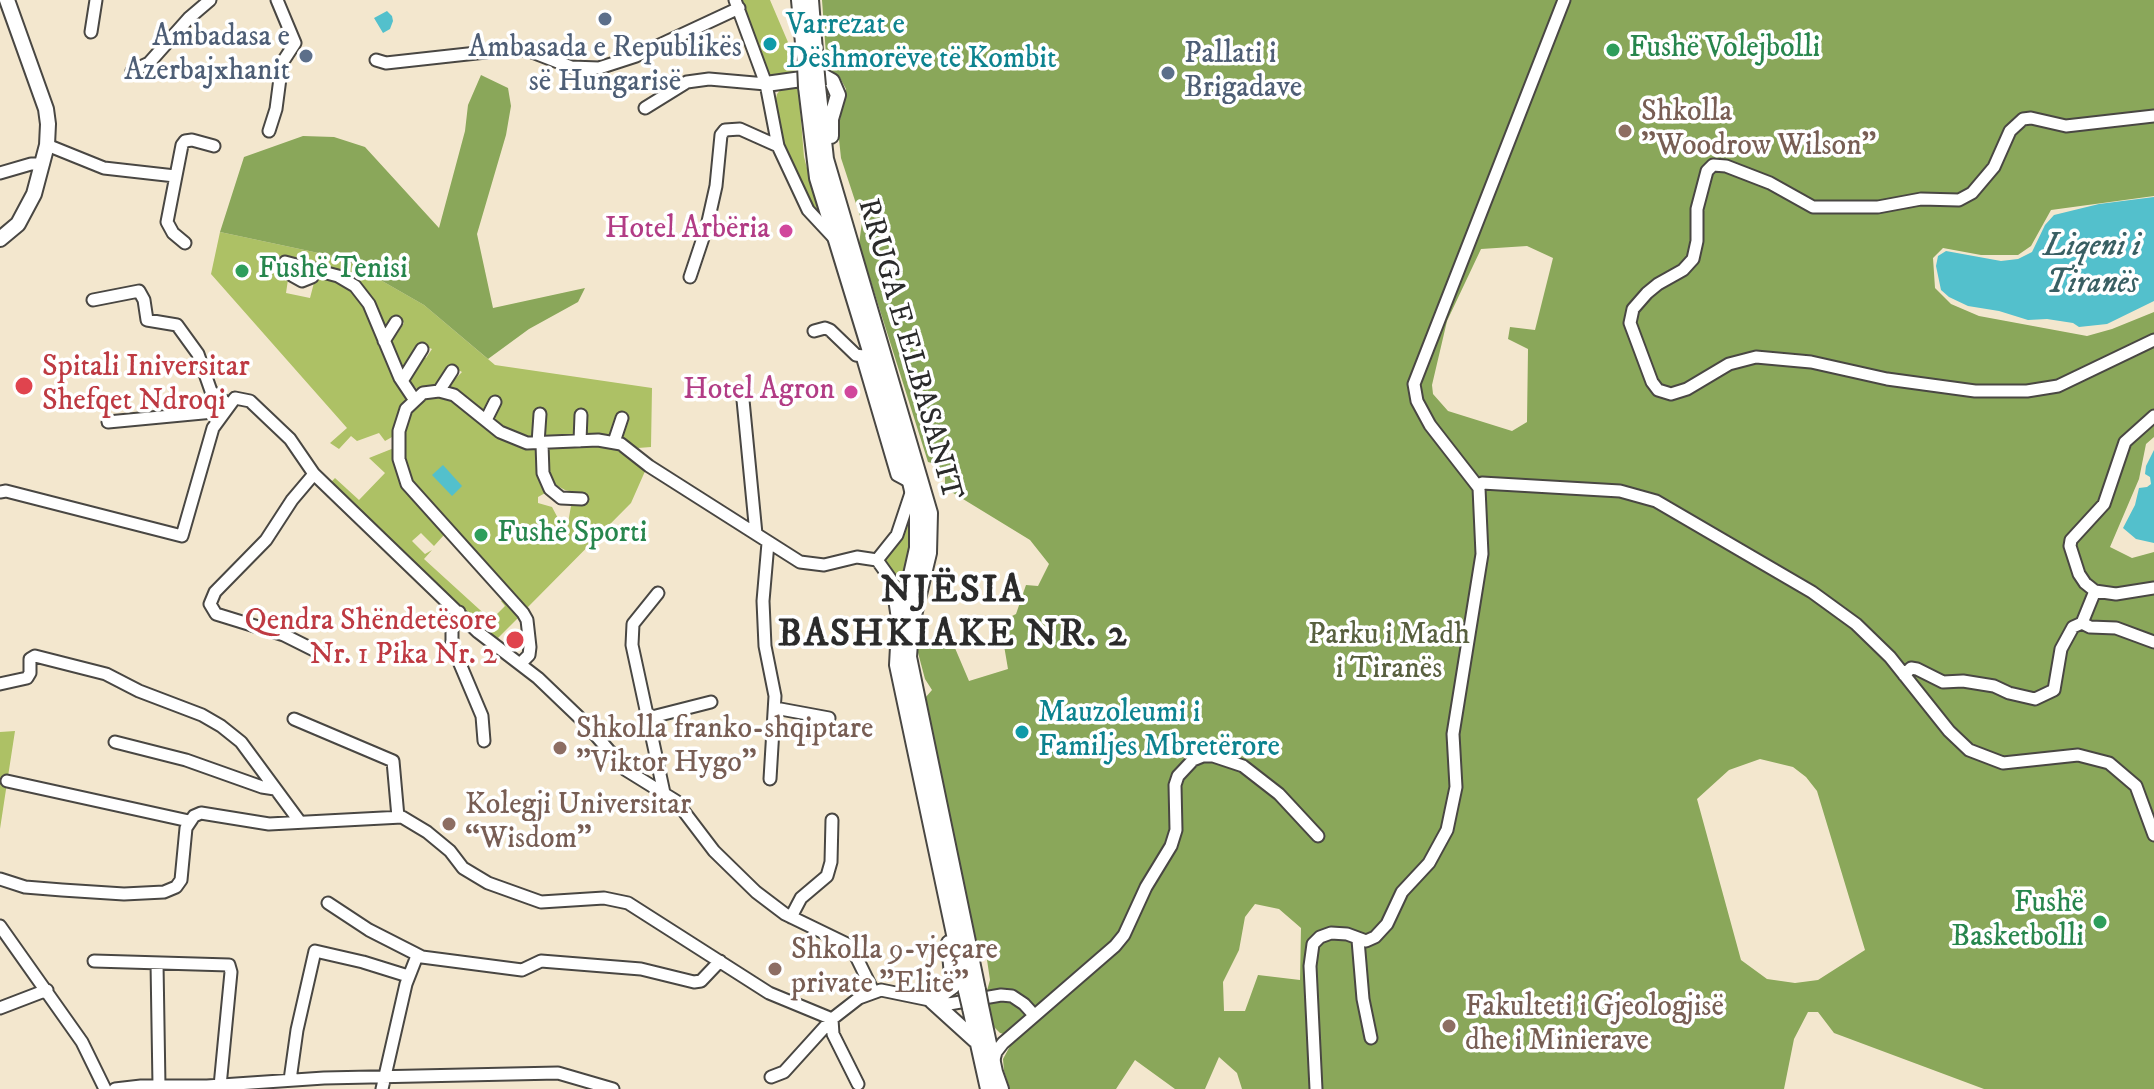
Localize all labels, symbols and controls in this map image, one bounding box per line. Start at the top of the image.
place label: Varrezat e Dëshmorëve të Kombit [786,9,1057,80]
marker: Ambasada e Republikës së Hungarisë [596,10,614,28]
place label: Ambadasa e Azerbajxhanit [124,21,290,92]
place label: Ambasada e Republikës së Hungarisë [468,32,742,102]
place label: Fushë Volejbolli [1629,32,1820,68]
marker: Varrezat e Dëshmorëve të Kombit [761,35,779,53]
place label: Pallati i Brigadave [1184,38,1302,108]
marker: Fushë Volejbolli [1604,41,1622,59]
marker: Ambadasa e Azerbajxhanit [297,47,315,65]
marker: Pallati i Brigadave [1159,64,1177,82]
place label: Shkolla "Woodrow Wilson" [1641,96,1877,166]
marker: Shkolla "Woodrow Wilson" [1616,122,1634,140]
street label: RRUGA E ELBASANIT [848,195,968,505]
place label: Hotel Arbëria [605,213,770,249]
marker: Hotel Arbëria [777,222,795,240]
water label: Liqeni i Tiranës [2043,229,2141,304]
place label: Fushë Tenisi [258,253,408,289]
marker: Fushë Tenisi [233,262,251,280]
place label: Spitali Iniversitar Shefqet Ndroqi [42,351,250,422]
place label: Hotel Agron [683,374,835,410]
marker: Spitali Iniversitar Shefqet Ndroqi [13,375,35,397]
marker: Hotel Agron [842,383,860,401]
place label: Fushë Sporti [497,517,647,553]
marker: Fushë Sporti [472,526,490,544]
district label: NJËSIA BASHKIAKE NR. 2 [778,570,1128,660]
place label: Qendra Shëndetësore Nr. 1 Pika Nr. 2 [245,605,497,676]
park label: Parku i Madh i Tiranës [1308,619,1470,690]
marker: Qendra Shëndetësore Nr. 1 Pika Nr. 2 [504,629,526,651]
place label: Mauzoleumi i Familjes Mbretërore [1038,697,1280,768]
place label: Shkolla franko-shqiptare "Viktor Hygo" [576,713,873,784]
marker: Mauzoleumi i Familjes Mbretërore [1013,723,1031,741]
marker: Shkolla franko-shqiptare "Viktor Hygo" [551,739,569,757]
place label: Kolegji Universitar “Wisdom” [465,789,691,860]
marker: Kolegji Universitar “Wisdom” [440,815,458,833]
place label: Fushë Basketbolli [1951,887,2084,958]
marker: Fushë Basketbolli [2091,913,2109,931]
place label: Shkolla 9-vjeçare private "Elitë" [791,934,998,1004]
marker: Shkolla 9-vjeçare private "Elitë" [766,960,784,978]
place label: Fakulteti i Gjeologjisë dhe i Minierave [1465,991,1724,1062]
marker: Fakulteti i Gjeologjisë dhe i Minierave [1440,1017,1458,1035]

